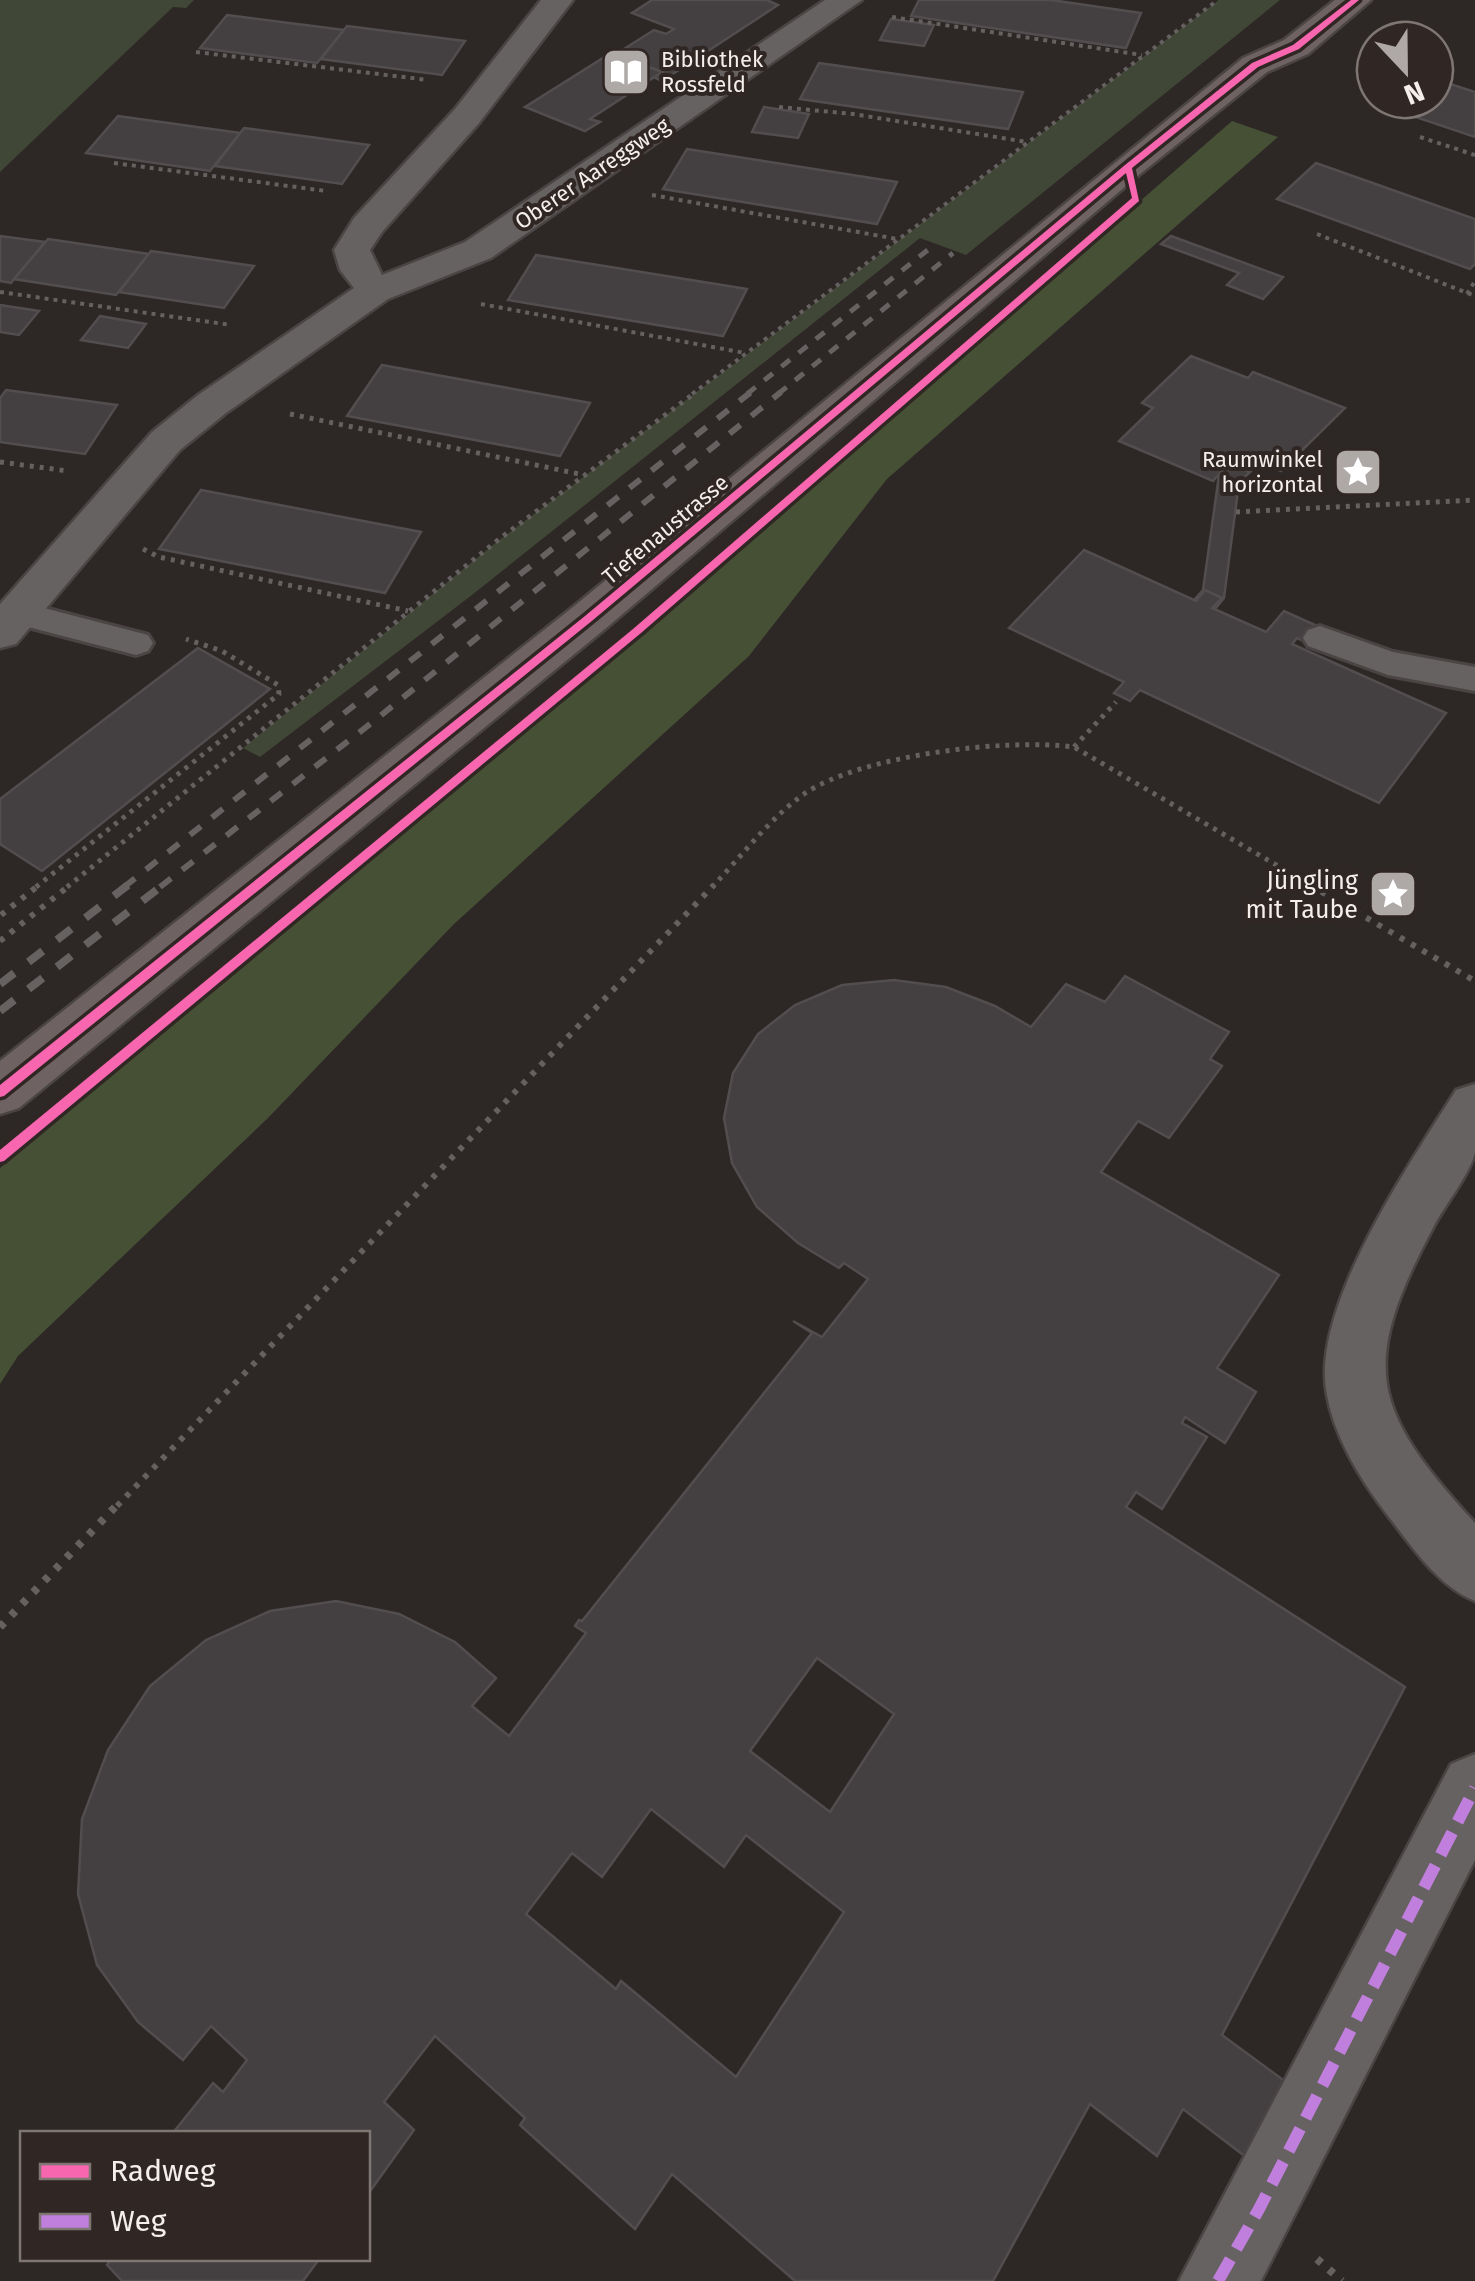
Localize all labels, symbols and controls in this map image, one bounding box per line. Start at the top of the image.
north arrow [1355,20,1455,120]
library icon: Bibliothek Rossfeld [600,46,652,98]
place label: Bibliothek Rossfeld [661,46,764,98]
text: N [1399,74,1429,111]
street label: Oberer Aareggweg [510,111,675,235]
place label: Raumwinkel horizontal [1202,446,1323,498]
place icon: Raumwinkel horizontal [1332,446,1384,498]
street label: Tiefenaustrasse [597,469,734,590]
place label: Jüngling mit Taube [1246,866,1358,925]
place icon: Jüngling mit Taube [1367,868,1419,920]
legend [20,2131,370,2261]
text: Radweg [110,2153,216,2189]
text: Weg [110,2203,167,2239]

